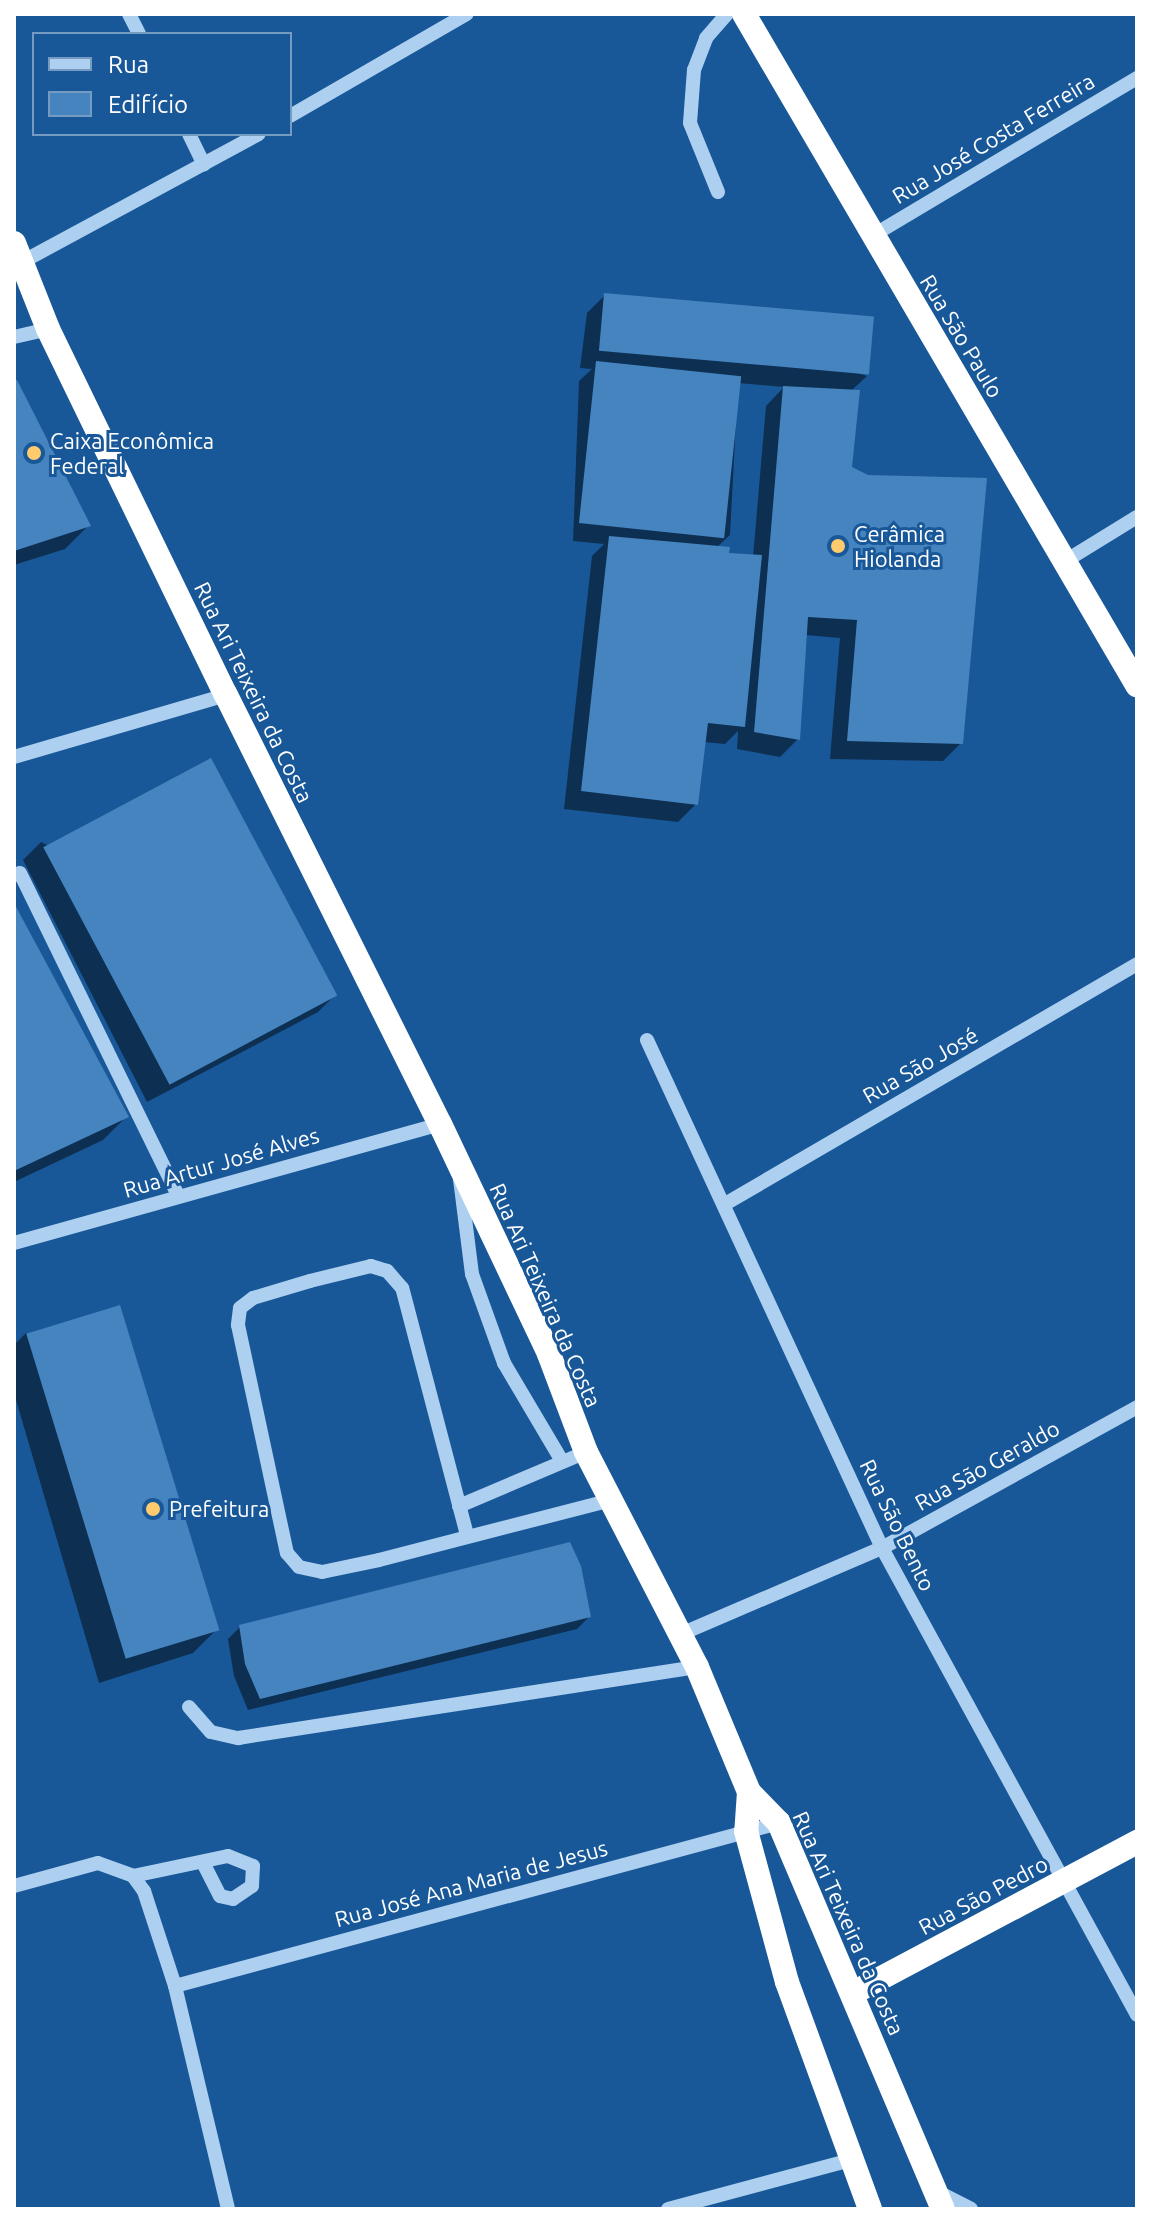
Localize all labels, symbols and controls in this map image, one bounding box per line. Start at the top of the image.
legend [32,32,292,136]
text: Rua [108,51,149,78]
street label: Rua José Costa Ferreira [887,67,1099,209]
text: Edifício [108,91,188,118]
street label: Rua São Paulo [915,270,1009,402]
place label: Caixa Econômica Federal [50,427,214,478]
marker: Caixa Econômica Federal [25,444,43,462]
place label: Cerâmica Hiolanda [854,520,945,572]
marker: Cerâmica Hiolanda [829,537,847,555]
street label: Rua Ari Teixeira da Costa [189,577,319,807]
street label: Rua São José [858,1021,982,1109]
street label: Rua Artur José Alves [120,1121,322,1203]
street label: Rua Ari Teixeira da Costa [485,1179,607,1411]
street label: Rua São Geraldo [910,1414,1064,1516]
street label: Rua São Bento [855,1455,941,1595]
place label: Prefeitura [169,1496,269,1522]
marker: Prefeitura [144,1500,162,1518]
street label: Rua Ari Teixeira da Costa [788,1807,910,2039]
street label: Rua José Ana Maria de Jesus [332,1834,610,1932]
street label: Rua São Pedro [914,1850,1052,1940]

